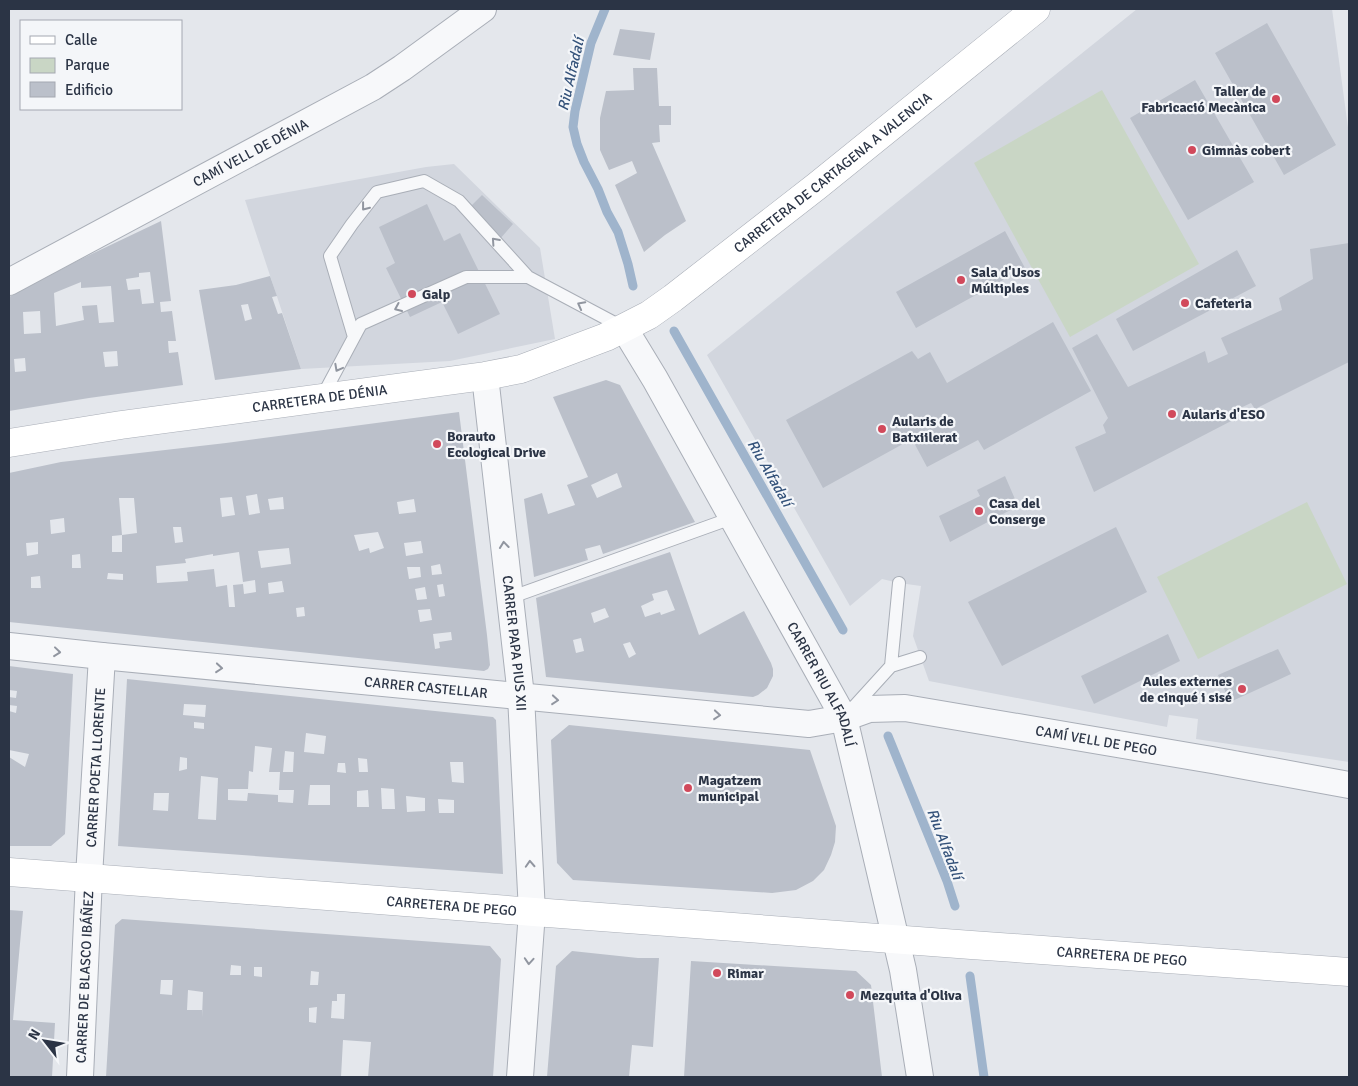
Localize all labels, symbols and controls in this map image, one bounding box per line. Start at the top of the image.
legend [20,20,182,110]
text: Calle [65,31,98,49]
water label: Riu Alfadalí [554,33,589,112]
text: Parque [65,56,110,74]
text: Edificio [65,81,113,99]
place label: Taller de Fabricació Mecànica [1141,83,1266,116]
street label: CARRETERA DE CARTAGENA A VALENCIA [731,89,935,257]
marker: Taller de Fabricació Mecànica [1270,93,1282,105]
street label: CAMÍ VELL DE DÉNIA [190,115,312,191]
place label: Gimnàs cobert [1202,142,1291,159]
marker: Gimnàs cobert [1186,144,1198,156]
one-way arrow [362,201,370,210]
one-way arrow [492,237,501,246]
place label: Sala d'Usos Múltiples [971,264,1040,297]
marker: Sala d'Usos Múltiples [955,274,967,286]
place label: Galp [422,286,451,303]
marker: Galp [406,288,418,300]
place label: Cafeteria [1195,295,1252,312]
marker: Cafeteria [1179,297,1191,309]
one-way arrow [394,301,403,312]
one-way arrow [577,301,586,311]
one-way arrow [334,363,344,372]
street label: CARRETERA DE DÉNIA [251,381,389,416]
place label: Aularis d'ESO [1182,406,1265,423]
marker: Aularis d'ESO [1166,408,1178,420]
place label: Aularis de Batxiilerat [892,413,958,446]
marker: Aularis de Batxiilerat [876,423,888,435]
place label: Borauto Ecological Drive [447,428,546,461]
water label: Riu Alfadalí [744,436,798,512]
marker: Borauto Ecological Drive [431,438,443,450]
place label: Casa del Conserge [989,495,1045,528]
marker: Casa del Conserge [973,505,985,517]
one-way arrow [498,541,509,549]
street label: CARRER PAPA PIUS XII [499,575,530,712]
street label: CARRER RIU ALFADALÍ [783,619,859,749]
one-way arrow [54,646,62,657]
one-way arrow [215,662,223,673]
street label: CARRER CASTELLAR [363,673,488,702]
place label: Aules externes de cinqué i sisé [1140,673,1232,706]
marker: Aules externes de cinqué i sisé [1236,683,1248,695]
street label: CARRER POETA LLORENTE [83,687,109,848]
one-way arrow [551,694,559,705]
one-way arrow [713,709,721,720]
street label: CAMÍ VELL DE PEGO [1034,722,1158,760]
place label: Magatzem municipal [698,772,761,805]
marker: Magatzem municipal [682,782,694,794]
water label: Riu Alfadalí [923,806,968,885]
one-way arrow [524,859,535,867]
street label: CARRER DE BLASCO IBÁÑEZ [73,890,97,1064]
street label: CARRETERA DE PEGO [386,893,518,920]
street label: CARRETERA DE PEGO [1056,943,1188,970]
one-way arrow [523,957,534,965]
place label: Rimar [727,965,764,982]
marker: Rimar [711,967,723,979]
place label: Mezquita d'Oliva [860,987,962,1004]
marker: Mezquita d'Oliva [844,989,856,1001]
north arrow [20,1016,70,1066]
text: N [24,1026,44,1043]

